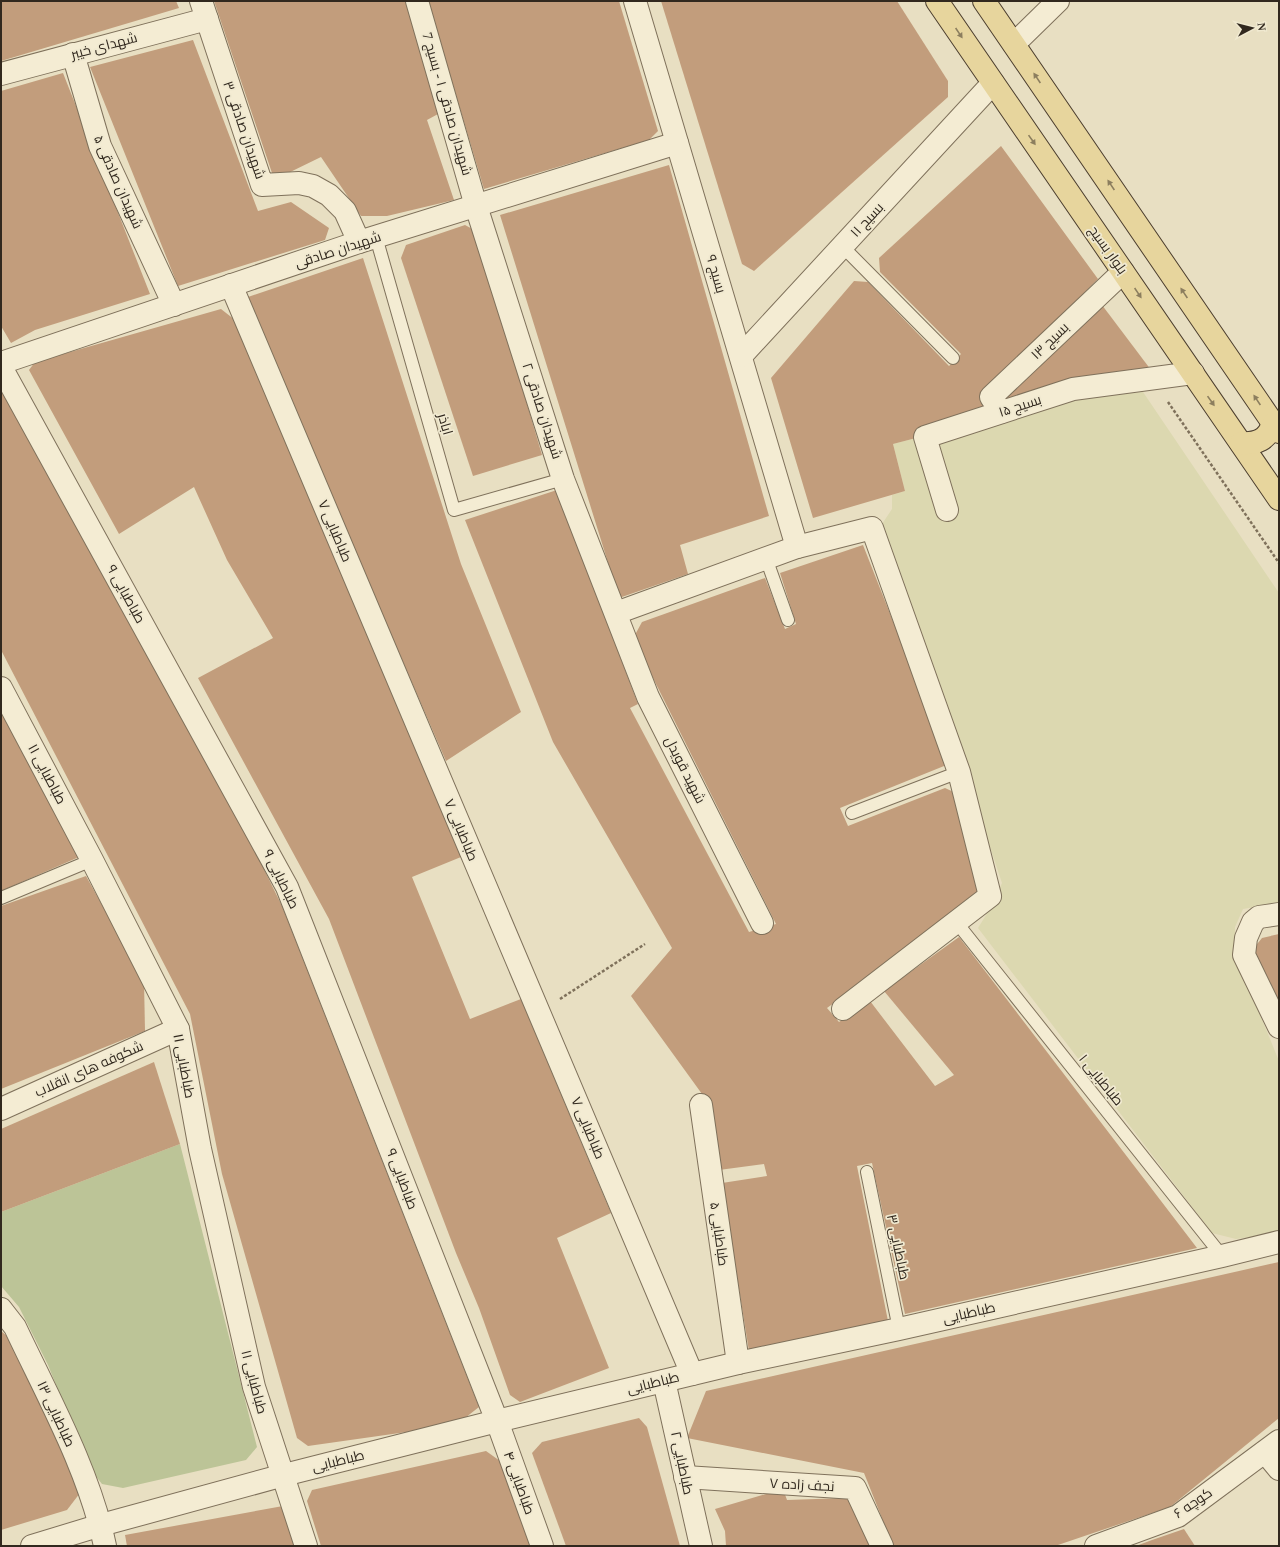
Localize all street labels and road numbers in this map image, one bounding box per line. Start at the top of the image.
street label: شهدای خیبر [68,30,139,62]
street label: شهیدان صادقی ۱ - بسیج 7 [418,31,475,178]
street label: شهیدان صادقی ۳ [220,79,268,181]
street label: شهیدان صادقی ۵ [91,133,145,231]
street label: بسیج ۱۱ [848,200,887,241]
street label: بلوار بسیج [1085,223,1130,278]
street label: شهیدان صادقی [293,229,383,271]
street label: بسیج ۹ [702,253,729,295]
street label: بسیج ۱۳ [1028,320,1072,363]
street label: شهیدان صادقی ۲ [519,361,565,461]
street label: بسیج ۱۵ [997,392,1044,421]
street label: اباذر [434,410,455,437]
street label: طباطبایی ۷ [315,498,355,564]
street label: طباطبایی ۹ [104,562,148,626]
street label: شهید قویدل [661,734,708,806]
street label: طباطبایی ۱۱ [25,742,69,806]
street label: طباطبایی ۷ [441,797,481,863]
street label: طباطبایی ۹ [260,847,302,911]
street label: طباطبایی ۱۱ [170,1032,198,1100]
street label: شکوفه های انقلاب [32,1038,146,1100]
street label: طباطبایی ۱ [1076,1051,1126,1109]
street label: طباطبایی ۷ [568,1095,608,1161]
street label: طباطبایی ۹ [383,1146,421,1212]
street label: طباطبایی ۵ [707,1201,731,1267]
street label: طباطبایی ۳ [884,1213,912,1281]
street label: طباطبایی [941,1300,997,1326]
street label: طباطبایی ۱۱ [238,1348,270,1416]
street label: طباطبایی [625,1369,681,1397]
street label: طباطبایی ۱۳ [34,1379,78,1449]
street label: طباطبایی ۲ [668,1430,696,1496]
street label: طباطبایی [310,1447,366,1475]
street label: طباطبایی ۴ [501,1449,537,1517]
street label: نجف زاده ۷ [769,1476,835,1494]
street label: کوچه ۶ [1171,1485,1216,1523]

